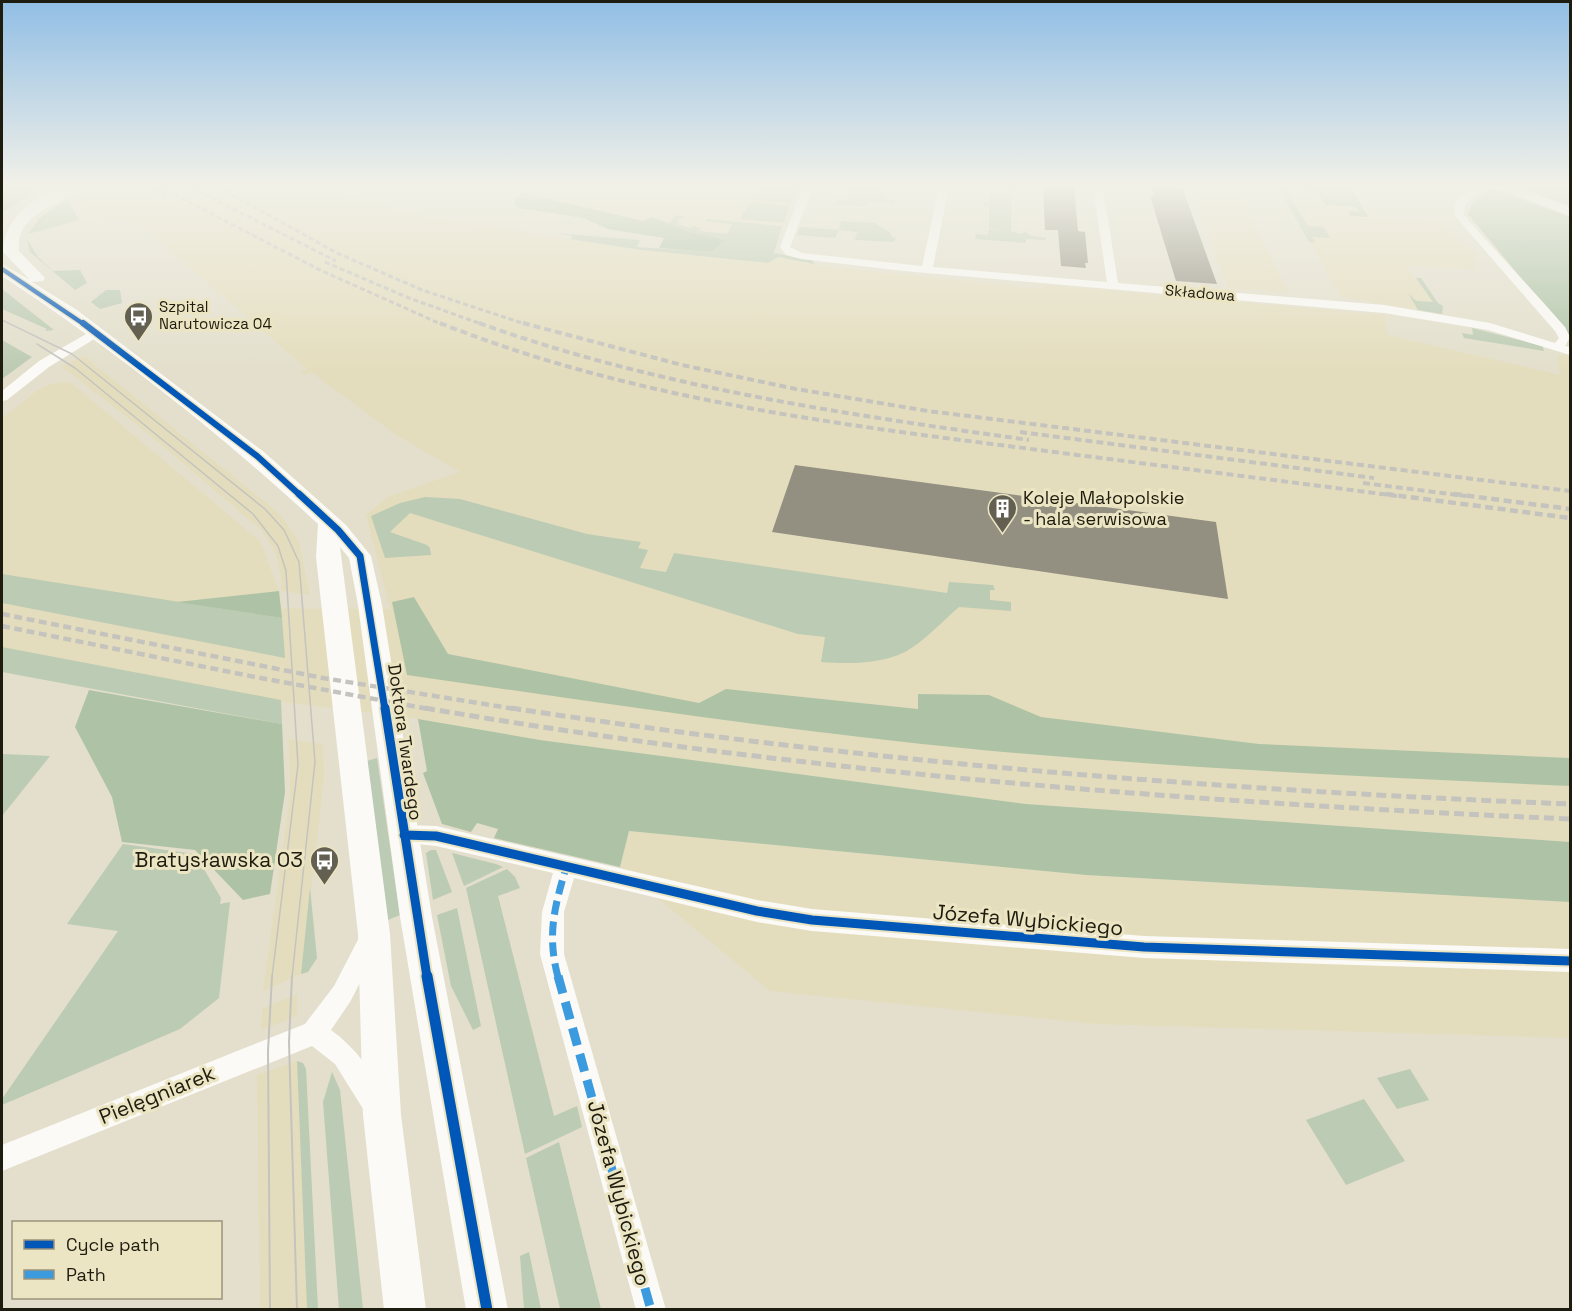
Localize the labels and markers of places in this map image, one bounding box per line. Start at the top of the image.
place label: Szpital Narutowicza 04 [159,297,272,333]
bus stop icon: Szpital Narutowicza 04 [122,300,154,342]
place label: Koleje Małopolskie - hala serwisowa [1023,486,1184,530]
building icon: Koleje Małopolskie - hala serwisowa [986,492,1018,534]
bus stop icon: Bratysławska 03 [308,844,340,886]
place label: Bratysławska 03 [134,846,303,873]

